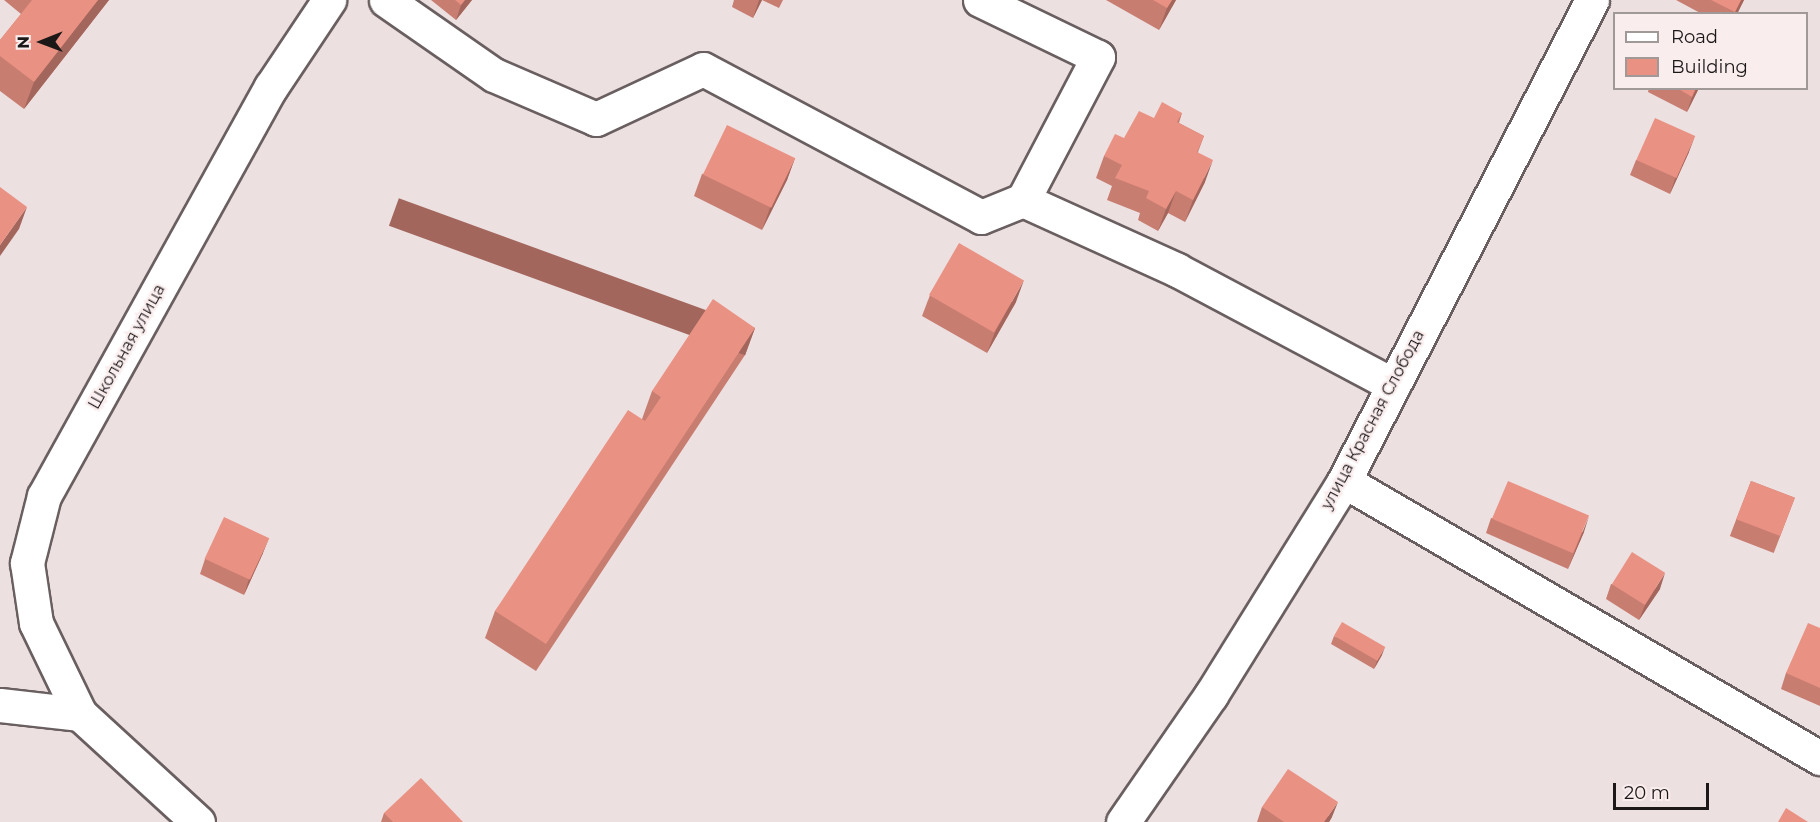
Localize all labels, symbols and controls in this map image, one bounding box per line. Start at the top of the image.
north arrow [12,12,72,72]
legend [1613,12,1808,90]
text: Road [1671,26,1718,48]
text: N [14,36,33,49]
text: Building [1671,56,1748,78]
street label: Школьная улица [85,281,169,413]
street label: улица Красная Слобода [1318,327,1428,513]
scale bar [1616,771,1712,809]
text: 20 m [1624,782,1670,804]

